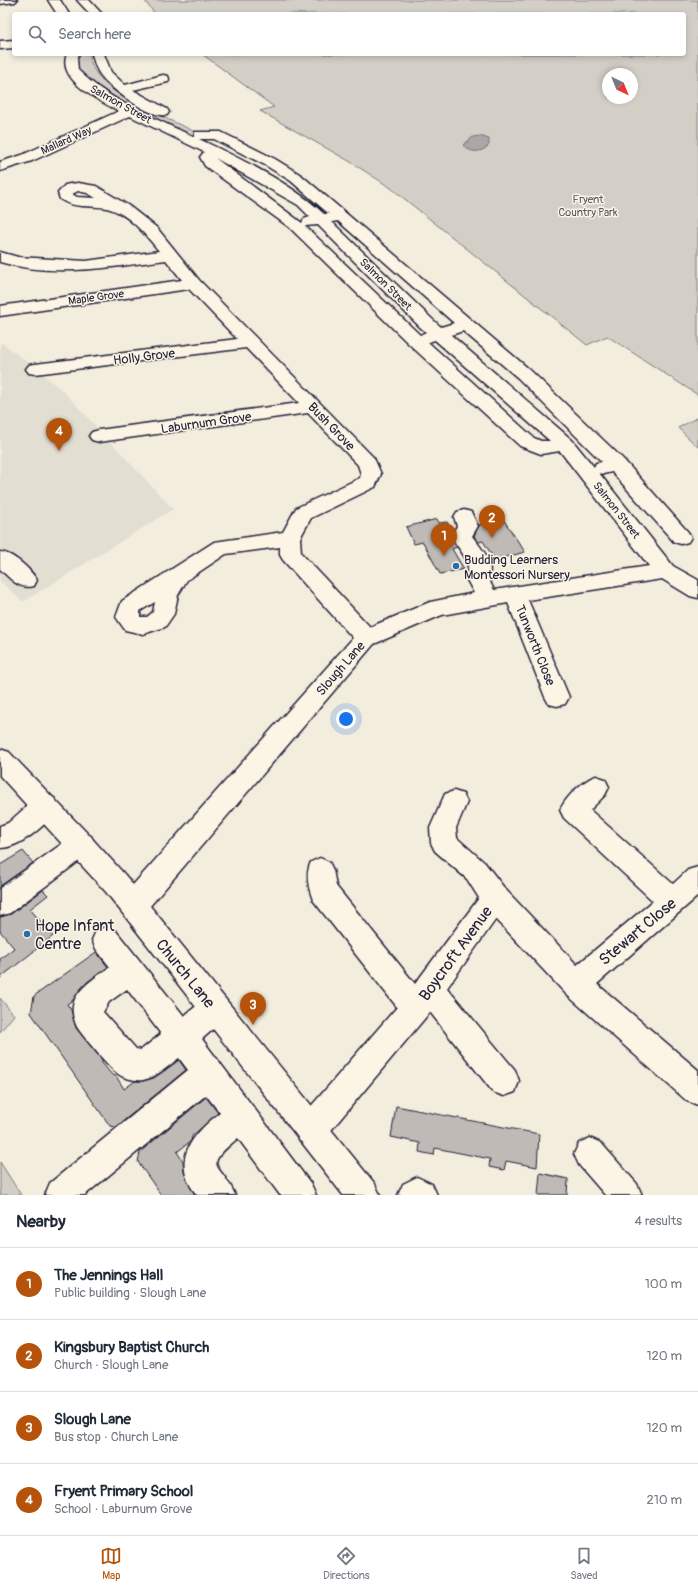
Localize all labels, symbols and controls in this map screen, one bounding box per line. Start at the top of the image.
search box [12,12,686,56]
icon: search [26,23,48,45]
text: Search here [58,25,131,44]
north arrow [602,68,638,104]
street label: Salmon Street [88,82,154,127]
street label: Mallard Way [39,123,94,157]
park label: Fryent Country Park [558,193,618,219]
street label: Salmon Street [357,256,415,313]
street label: Maple Grove [67,287,125,308]
street label: Holly Grove [112,345,176,369]
street label: Bush Grove [304,399,359,455]
street label: Laburnum Grove [160,409,253,437]
pin: 4 [46,418,72,451]
street label: Salmon Street [591,479,643,542]
pin: 2 [479,505,505,538]
pin: 1 [431,523,457,556]
place label: Budding Learners Montessori Nursery [464,552,570,583]
marker: Budding Learners Montessori Nursery [451,561,461,571]
street label: Tunworth Close [512,603,559,689]
street label: Slough Lane [313,638,369,699]
your location [336,709,356,729]
street label: Stewart Close [595,894,680,970]
street label: Boycroft Avenue [415,902,497,1005]
place label: Hope Infant Centre [35,916,115,954]
marker: Hope Infant Centre [22,929,32,939]
street label: Church Lane [151,935,219,1012]
pin: 3 [240,992,266,1025]
text: Nearby [16,1211,65,1232]
text: 4 results [635,1213,682,1229]
text: The Jennings Hall [54,1266,163,1285]
text: 1 [26,1276,32,1292]
text: 100 m [645,1276,682,1292]
text: Public building · Slough Lane [54,1285,206,1301]
text: Kingsbury Baptist Church [54,1338,209,1357]
text: 2 [25,1348,33,1364]
text: 120 m [646,1348,682,1364]
text: Church · Slough Lane [54,1357,168,1373]
text: Slough Lane [54,1410,131,1429]
text: 3 [25,1420,33,1436]
text: 120 m [646,1420,682,1436]
text: Bus stop · Church Lane [54,1429,178,1445]
text: Fryent Primary School [54,1482,193,1501]
text: 4 [25,1492,33,1508]
text: 210 m [646,1492,682,1508]
text: School · Laburnum Grove [54,1501,192,1517]
tab: Map [100,1545,122,1582]
tab: Directions [323,1545,370,1582]
tab: Saved [570,1545,598,1582]

